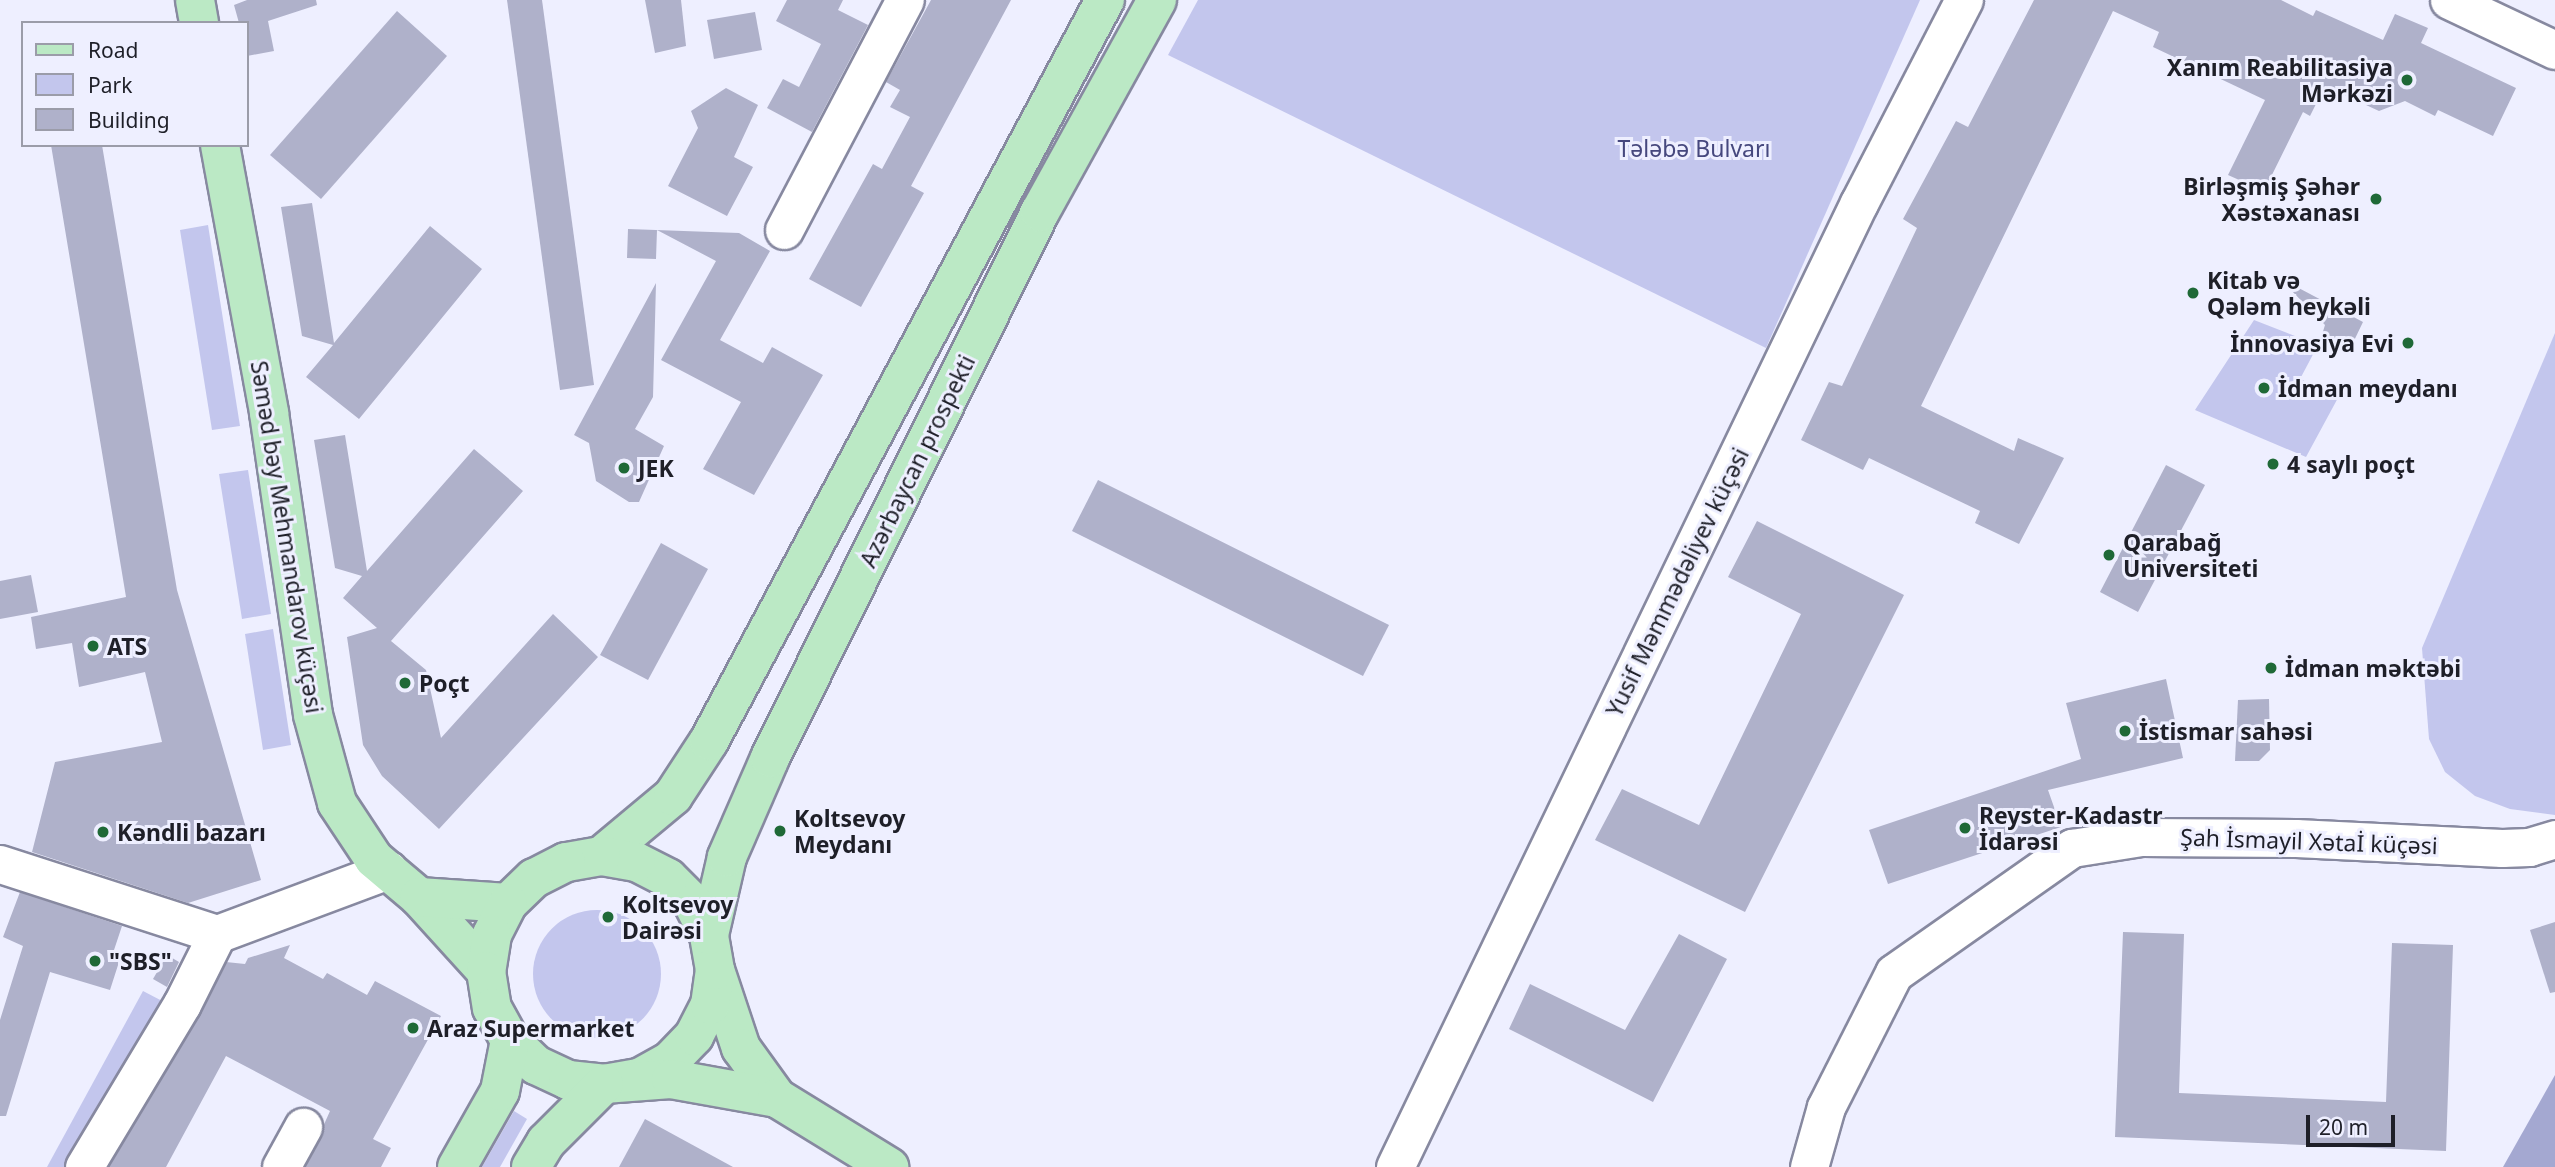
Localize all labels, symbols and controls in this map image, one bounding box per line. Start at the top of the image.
legend [21,21,248,147]
text: Road [88,36,138,64]
place label: Xanım Reabilitasiya Mərkəzi [2167,53,2393,107]
text: Park [88,71,132,99]
marker: Xanım Reabilitasiya Mərkəzi [2399,72,2415,88]
text: Building [88,106,170,134]
park label: Tələbə Bulvarı [1618,134,1770,162]
place label: Birləşmiş Şəhər Xəstəxanası [2183,172,2360,226]
marker: Birləşmiş Şəhər Xəstəxanası [2366,189,2386,209]
place label: Kitab və Qələm heykəli [2207,266,2371,320]
marker: Kitab və Qələm heykəli [2185,285,2201,301]
place label: İnnovasiya Evi [2230,329,2394,357]
marker: İnnovasiya Evi [2400,335,2416,351]
street label: Azərbaycan prospekti [854,350,980,572]
street label: Səməd bəy Mehmandarov küçəsi [245,359,329,715]
place label: İdman meydanı [2278,374,2458,402]
marker: İdman meydanı [2256,380,2272,396]
street label: Yusif Məmmədəliyev küçəsi [1600,443,1754,721]
place label: 4 saylı poçt [2287,450,2415,478]
place label: JEK [638,454,674,482]
marker: 4 saylı poçt [2265,456,2281,472]
marker: JEK [616,460,632,476]
place label: Qarabağ Universiteti [2123,528,2258,582]
marker: Qarabağ Universiteti [2101,547,2117,563]
place label: ATS [107,632,147,660]
marker: ATS [85,638,101,654]
place label: İdman məktəbi [2285,654,2461,682]
marker: İdman məktəbi [2263,660,2279,676]
place label: Poçt [419,669,470,697]
marker: Poçt [397,675,413,691]
place label: İstismar sahəsi [2139,717,2313,745]
marker: İstismar sahəsi [2117,723,2133,739]
place label: Reyster-Kadastr İdarəsi [1979,801,2163,855]
place label: Koltsevoy Meydanı [794,804,905,858]
place label: Kəndli bazarı [117,818,266,846]
marker: Reyster-Kadastr İdarəsi [1957,820,1973,836]
marker: Koltsevoy Meydanı [772,823,788,839]
street label: Şah İsmayil Xətaİ küçəsi [2180,823,2438,859]
marker: Kəndli bazarı [95,824,111,840]
place label: Koltsevoy Dairəsi [622,890,733,944]
marker: Koltsevoy Dairəsi [600,909,616,925]
place label: "SBS" [109,947,172,975]
marker: "SBS" [87,953,103,969]
place label: Araz Supermarket [427,1014,634,1042]
marker: Araz Supermarket [405,1020,421,1036]
scale bar [2310,1100,2399,1144]
text: 20 m [2319,1113,2368,1141]

